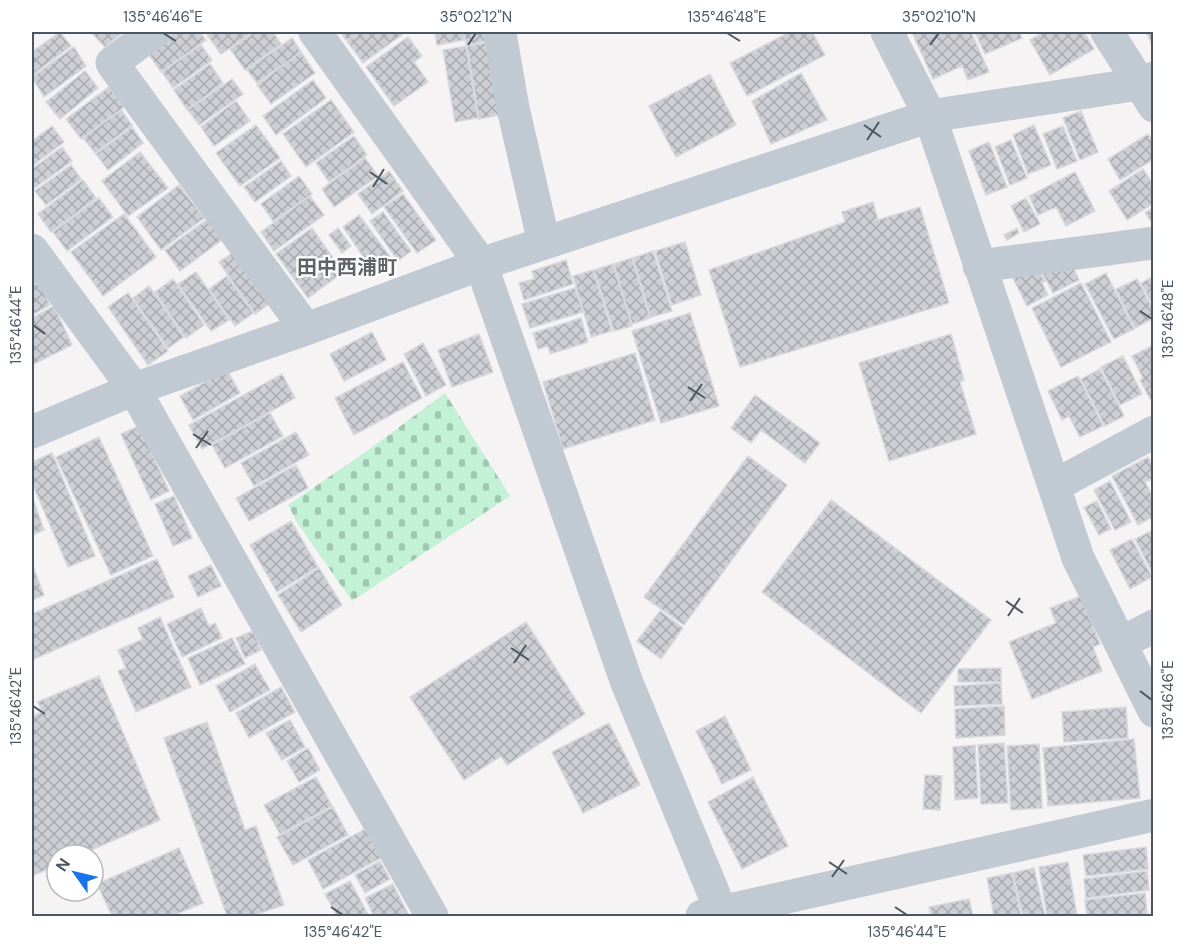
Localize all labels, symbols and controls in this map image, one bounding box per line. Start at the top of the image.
text: 135°46'46"E [123,7,203,27]
text: 35°02'12"N [440,7,512,27]
text: 135°46'48"E [687,7,767,27]
text: 35°02'10"N [902,7,976,27]
district label: 田中西浦町 [297,254,397,280]
text: 135°46'48"E [1158,279,1178,359]
text: 135°46'44"E [6,285,26,365]
text: 135°46'46"E [1158,660,1178,740]
text: 135°46'42"E [6,667,26,745]
north arrow [45,843,105,903]
text: N [51,854,75,876]
text: 135°46'42"E [304,922,382,942]
text: 135°46'44"E [867,922,947,942]

